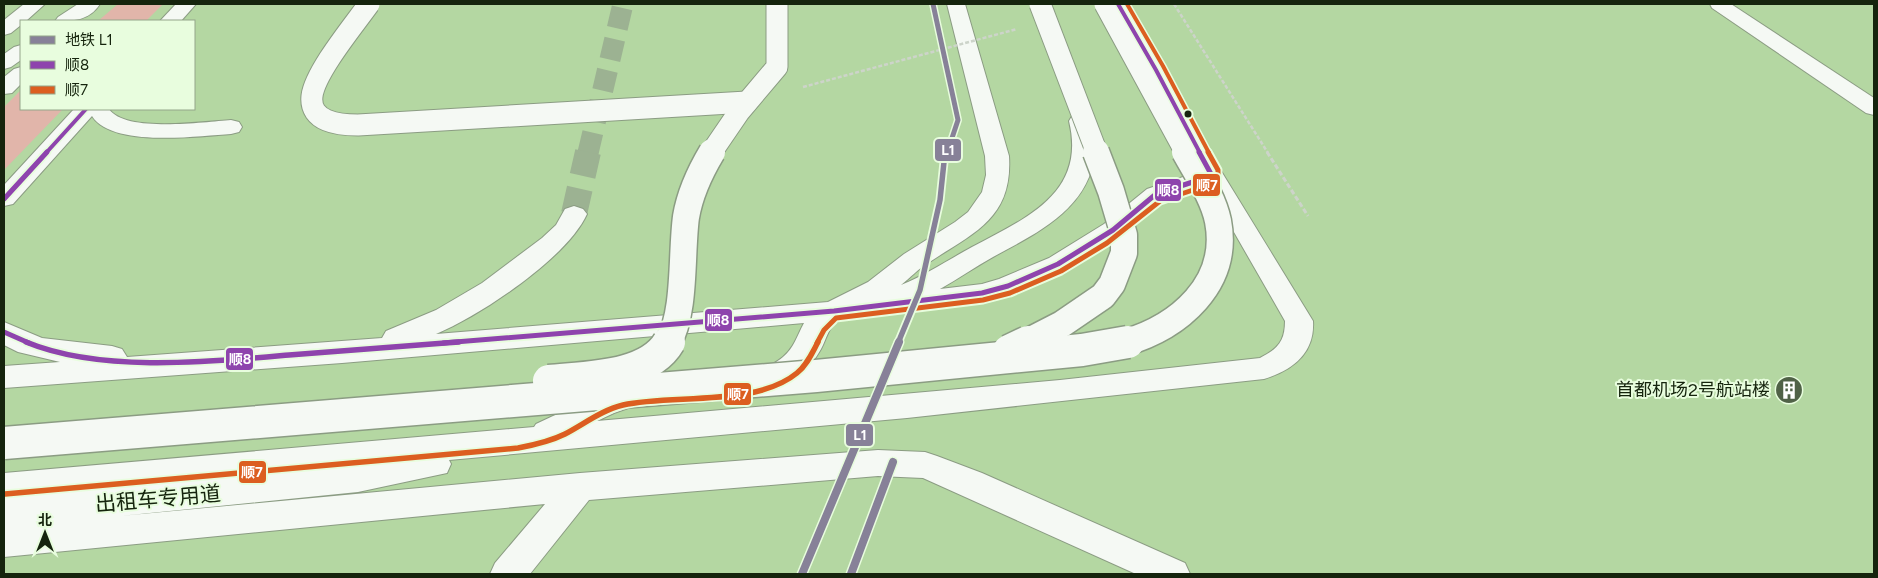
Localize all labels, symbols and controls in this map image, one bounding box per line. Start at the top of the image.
legend [20,20,195,110]
text: 地铁 L1 [65,31,113,49]
text: 顺8 [65,56,89,74]
text: 顺7 [65,81,88,99]
unlabelled marker [1183,109,1193,119]
line badge: L1 [934,138,962,162]
text: L1 [941,142,955,159]
line badge: 顺7 [1192,173,1221,197]
text: 顺7 [1196,177,1218,194]
line badge: 顺8 [1154,178,1182,202]
text: 顺8 [1157,182,1179,199]
line badge: 顺8 [704,308,733,332]
text: 顺8 [707,312,729,329]
line badge: 顺8 [225,347,254,371]
text: 顺8 [229,351,251,368]
building icon: 首都机场2号航站楼 [1774,375,1804,405]
place label: 首都机场2号航站楼 [1616,379,1770,401]
line badge: 顺7 [723,382,752,406]
text: 顺7 [727,386,749,403]
line badge: L1 [845,423,874,447]
text: L1 [853,427,867,444]
line badge: 顺7 [238,460,267,484]
text: 顺7 [241,464,263,481]
street label: 出租车专用道 [94,481,222,516]
north arrow [20,508,70,558]
text: 北 [38,512,52,529]

